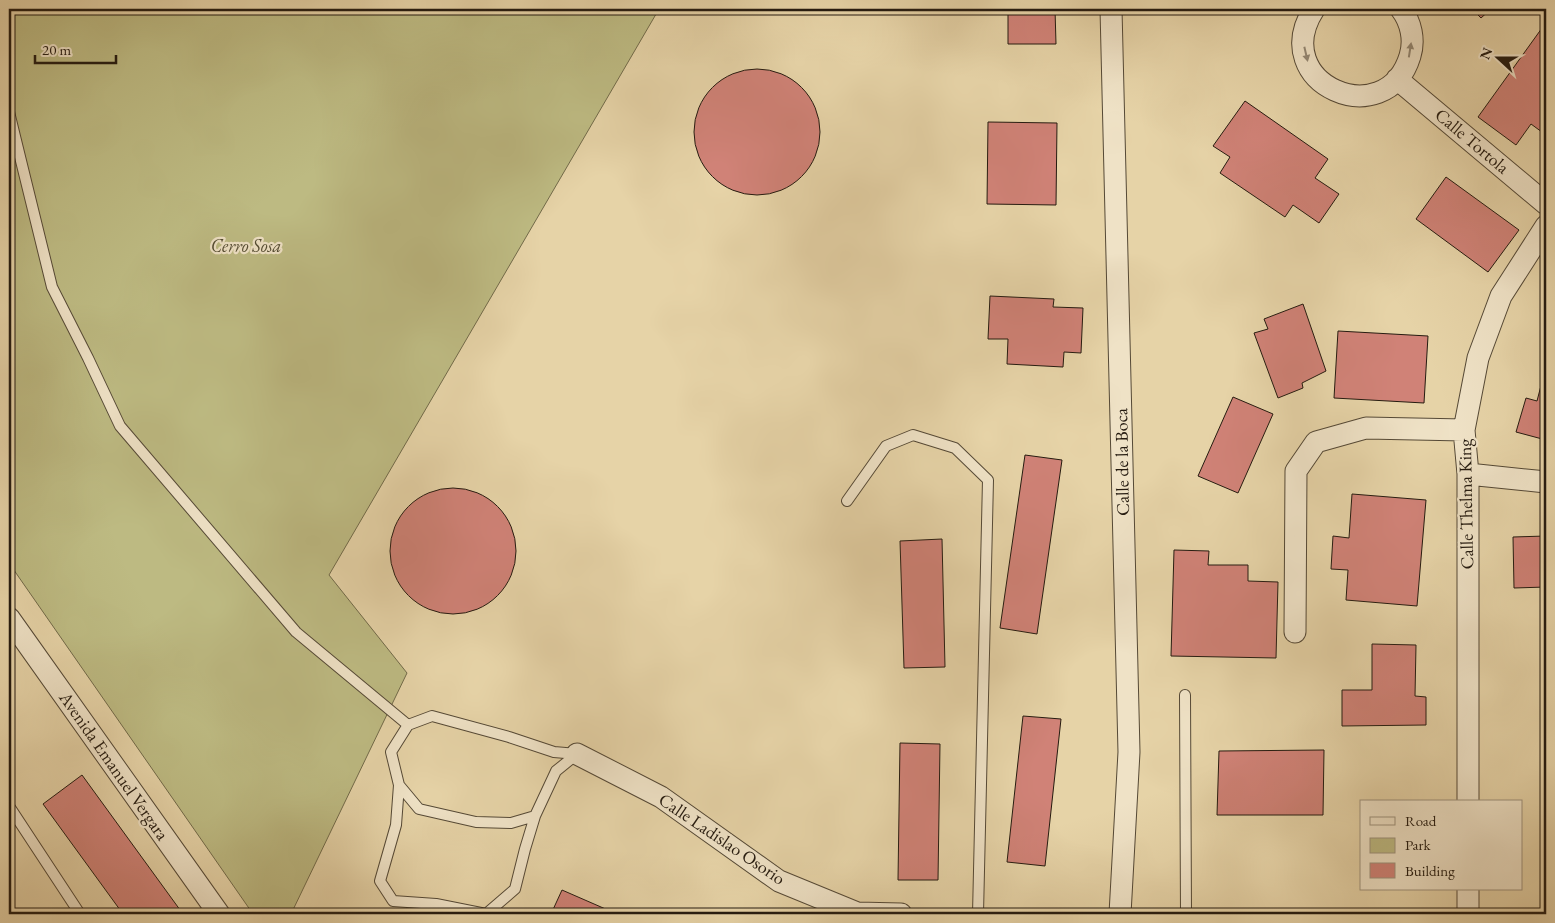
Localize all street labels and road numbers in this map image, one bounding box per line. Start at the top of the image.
street label: Calle Tortola [1430,103,1515,179]
street label: Calle de la Boca [1109,407,1134,516]
street label: Calle Thelma King [1453,438,1478,570]
street label: Avenida Emanuel Vergara [54,686,175,845]
street label: Calle Ladislao Osorio [654,788,790,890]

